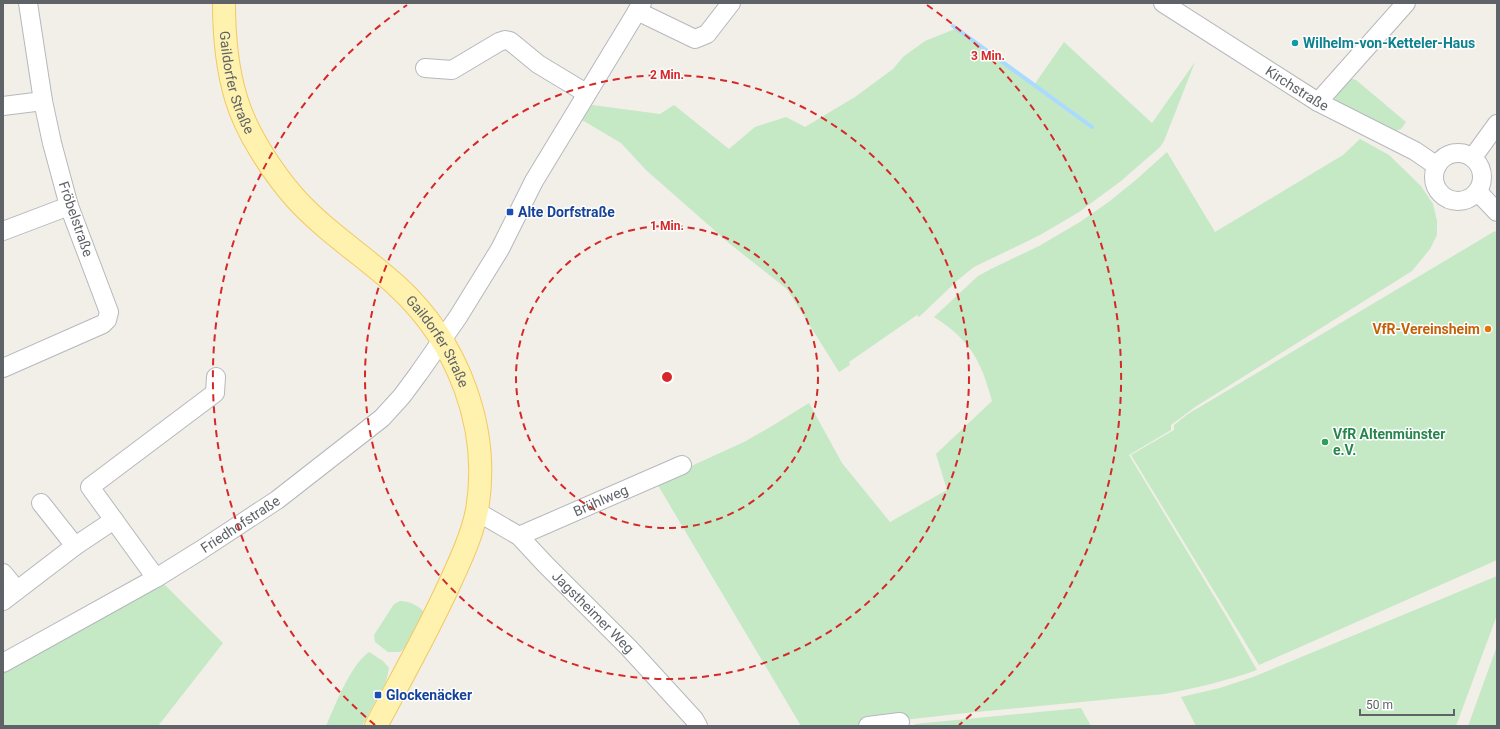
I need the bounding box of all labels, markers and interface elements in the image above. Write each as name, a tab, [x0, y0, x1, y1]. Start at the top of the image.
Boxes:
street label: Gaildorfer Straße	[217, 30, 258, 136]
place label: Wilhelm-von-Ketteler-Haus	[1303, 35, 1475, 51]
marker: Wilhelm-von-Ketteler-Haus	[1290, 38, 1300, 48]
text: 3 Min.	[971, 49, 1005, 63]
street label: Kirchstraße	[1263, 63, 1331, 114]
text: 2 Min.	[650, 68, 684, 82]
street label: Fröbelstraße	[56, 179, 96, 259]
place label: Alte Dorfstraße	[518, 204, 615, 220]
marker: Alte Dorfstraße	[505, 207, 515, 217]
text: 1 Min.	[650, 219, 684, 233]
street label: Gaildorfer Straße	[403, 292, 472, 389]
place label: VfR-Vereinsheim	[1372, 321, 1480, 337]
marker: VfR-Vereinsheim	[1483, 324, 1493, 334]
centre of rings	[660, 370, 674, 384]
place label: VfR Altenmünster e.V.	[1333, 426, 1445, 458]
marker: VfR Altenmünster e.V.	[1320, 437, 1330, 447]
street label: Brühlweg	[571, 482, 630, 519]
street label: Friedhofstraße	[198, 492, 283, 556]
street label: Jagstheimer Weg	[549, 568, 637, 656]
place label: Glockenäcker	[386, 687, 472, 703]
marker: Glockenäcker	[373, 690, 383, 700]
scale bar	[1360, 691, 1454, 717]
text: 50 m	[1366, 698, 1393, 712]

